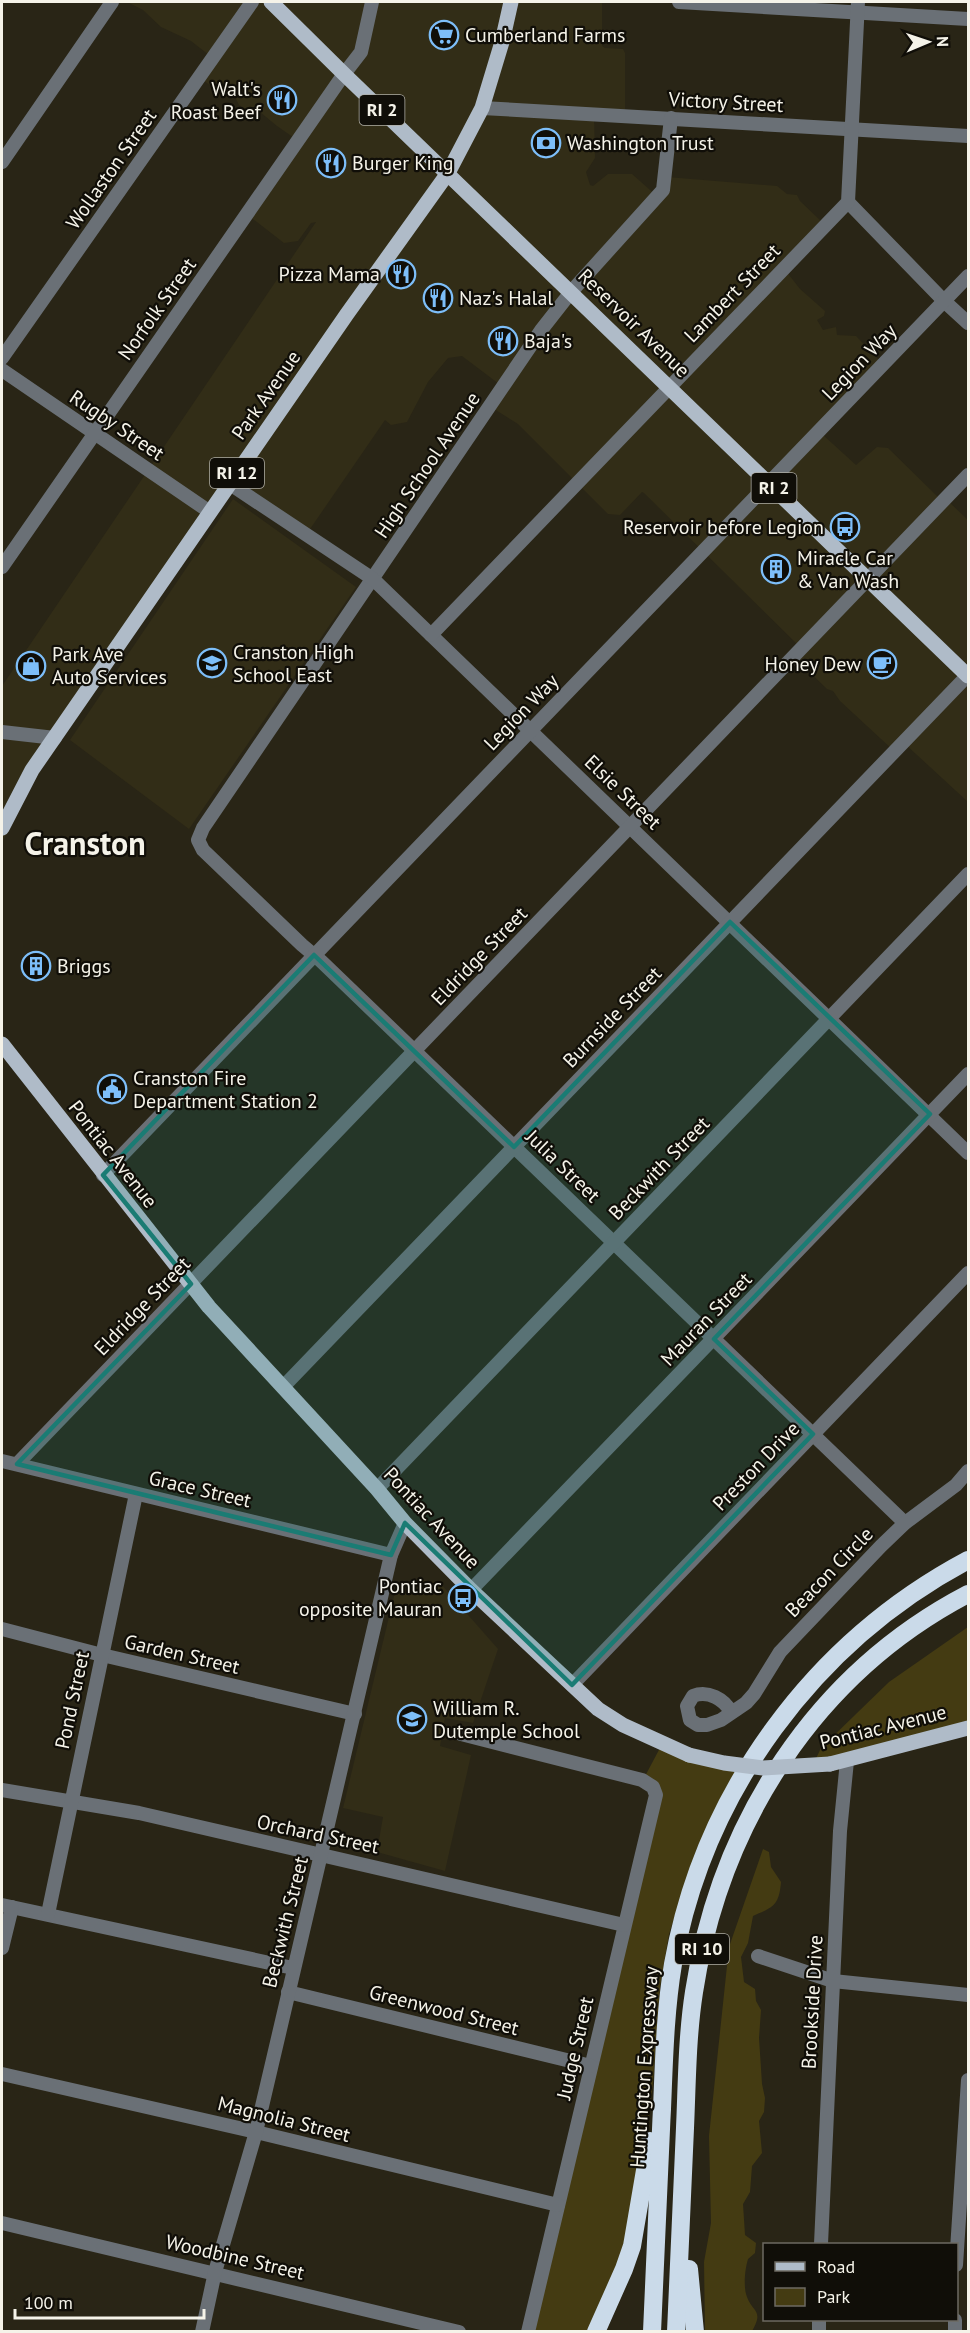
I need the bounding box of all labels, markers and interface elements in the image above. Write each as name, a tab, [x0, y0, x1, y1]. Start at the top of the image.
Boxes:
north arrow	[898, 12, 958, 72]
supermarket icon: Cumberland Farms	[428, 19, 460, 51]
place label: Cumberland Farms	[465, 22, 625, 48]
text: N	[933, 36, 953, 47]
place label: Walt's Roast Beef	[171, 76, 263, 125]
restaurant icon: Walt's Roast Beef	[266, 84, 298, 116]
street label: Victory Street	[667, 86, 784, 118]
road number: RI 2	[360, 95, 404, 125]
street label: Wollaston Street	[60, 104, 162, 234]
bank icon: Washington Trust	[530, 127, 562, 159]
place label: Washington Trust	[567, 130, 714, 156]
restaurant icon: Burger King	[315, 147, 347, 179]
place label: Burger King	[352, 150, 454, 176]
street label: Lambert Street	[678, 238, 786, 348]
street label: Norfolk Street	[112, 253, 202, 365]
restaurant icon: Pizza Mama	[385, 258, 417, 290]
place label: Pizza Mama	[278, 261, 380, 287]
street label: Reservoir Avenue	[572, 263, 696, 383]
restaurant icon: Naz's Halal	[422, 282, 454, 314]
place label: Naz's Halal	[459, 285, 553, 311]
street label: Legion Way	[816, 318, 902, 406]
restaurant icon: Baja's	[487, 325, 519, 357]
place label: Baja's	[524, 328, 572, 354]
street label: Park Avenue	[226, 345, 306, 445]
street label: Rugby Street	[65, 384, 170, 466]
street label: High School Avenue	[368, 387, 486, 543]
road number: RI 12	[210, 458, 264, 488]
road number: RI 2	[752, 473, 796, 503]
bus stop icon: Reservoir before Legion	[829, 511, 861, 543]
place label: Reservoir before Legion	[623, 514, 824, 540]
place label: Miracle Car & Van Wash	[797, 545, 899, 594]
building icon: Miracle Car & Van Wash	[760, 553, 792, 585]
place label: Cranston High School East	[233, 639, 354, 688]
place label: Park Ave Auto Services	[52, 641, 167, 690]
school or university icon: Cranston High School East	[196, 647, 228, 679]
cafe icon: Honey Dew	[866, 648, 898, 680]
shop icon: Park Ave Auto Services	[15, 650, 47, 682]
place label: Honey Dew	[765, 651, 861, 677]
street label: Legion Way	[478, 668, 564, 756]
street label: Elsie Street	[579, 749, 667, 835]
district label: Cranston	[24, 822, 146, 864]
street label: Eldridge Street	[425, 901, 533, 1011]
building icon: Briggs	[20, 950, 52, 982]
place label: Briggs	[57, 953, 111, 979]
street label: Burnside Street	[557, 961, 667, 1073]
place label: Cranston Fire Department Station 2	[133, 1065, 318, 1114]
public building icon: Cranston Fire Department Station 2	[96, 1073, 128, 1105]
street label: Pontiac Avenue	[63, 1095, 163, 1213]
street label: Beckwith Street	[603, 1110, 715, 1225]
street label: Julia Street	[519, 1123, 606, 1208]
street label: Eldridge Street	[88, 1251, 196, 1361]
street label: Mauran Street	[655, 1266, 757, 1371]
street label: Preston Drive	[707, 1416, 805, 1516]
street label: Pontiac Avenue	[378, 1462, 486, 1574]
street label: Grace Street	[146, 1465, 254, 1513]
street label: Beacon Circle	[779, 1521, 879, 1623]
place label: Pontiac opposite Mauran	[299, 1573, 442, 1622]
bus stop icon: Pontiac opposite Mauran	[447, 1582, 479, 1614]
street label: Garden Street	[122, 1628, 242, 1680]
street label: Pond Street	[49, 1649, 95, 1751]
place label: William R. Dutemple School	[433, 1695, 580, 1744]
street label: Pontiac Avenue	[817, 1699, 949, 1755]
school or university icon: William R. Dutemple School	[396, 1703, 428, 1735]
street label: Orchard Street	[254, 1808, 382, 1860]
street label: Beckwith Street	[256, 1853, 314, 1990]
road number: RI 10	[675, 1934, 729, 1964]
street label: Brookside Drive	[796, 1934, 828, 2070]
street label: Huntington Expressway	[624, 1965, 664, 2169]
street label: Greenwood Street	[367, 1979, 522, 2041]
street label: Judge Street	[550, 1994, 599, 2103]
street label: Magnolia Street	[215, 2090, 353, 2148]
street label: Woodbine Street	[163, 2228, 307, 2286]
legend	[763, 2243, 958, 2321]
text: Road	[817, 2255, 855, 2278]
scale bar	[15, 2282, 204, 2320]
text: Park	[817, 2285, 850, 2308]
text: 100 m	[24, 2291, 73, 2314]

